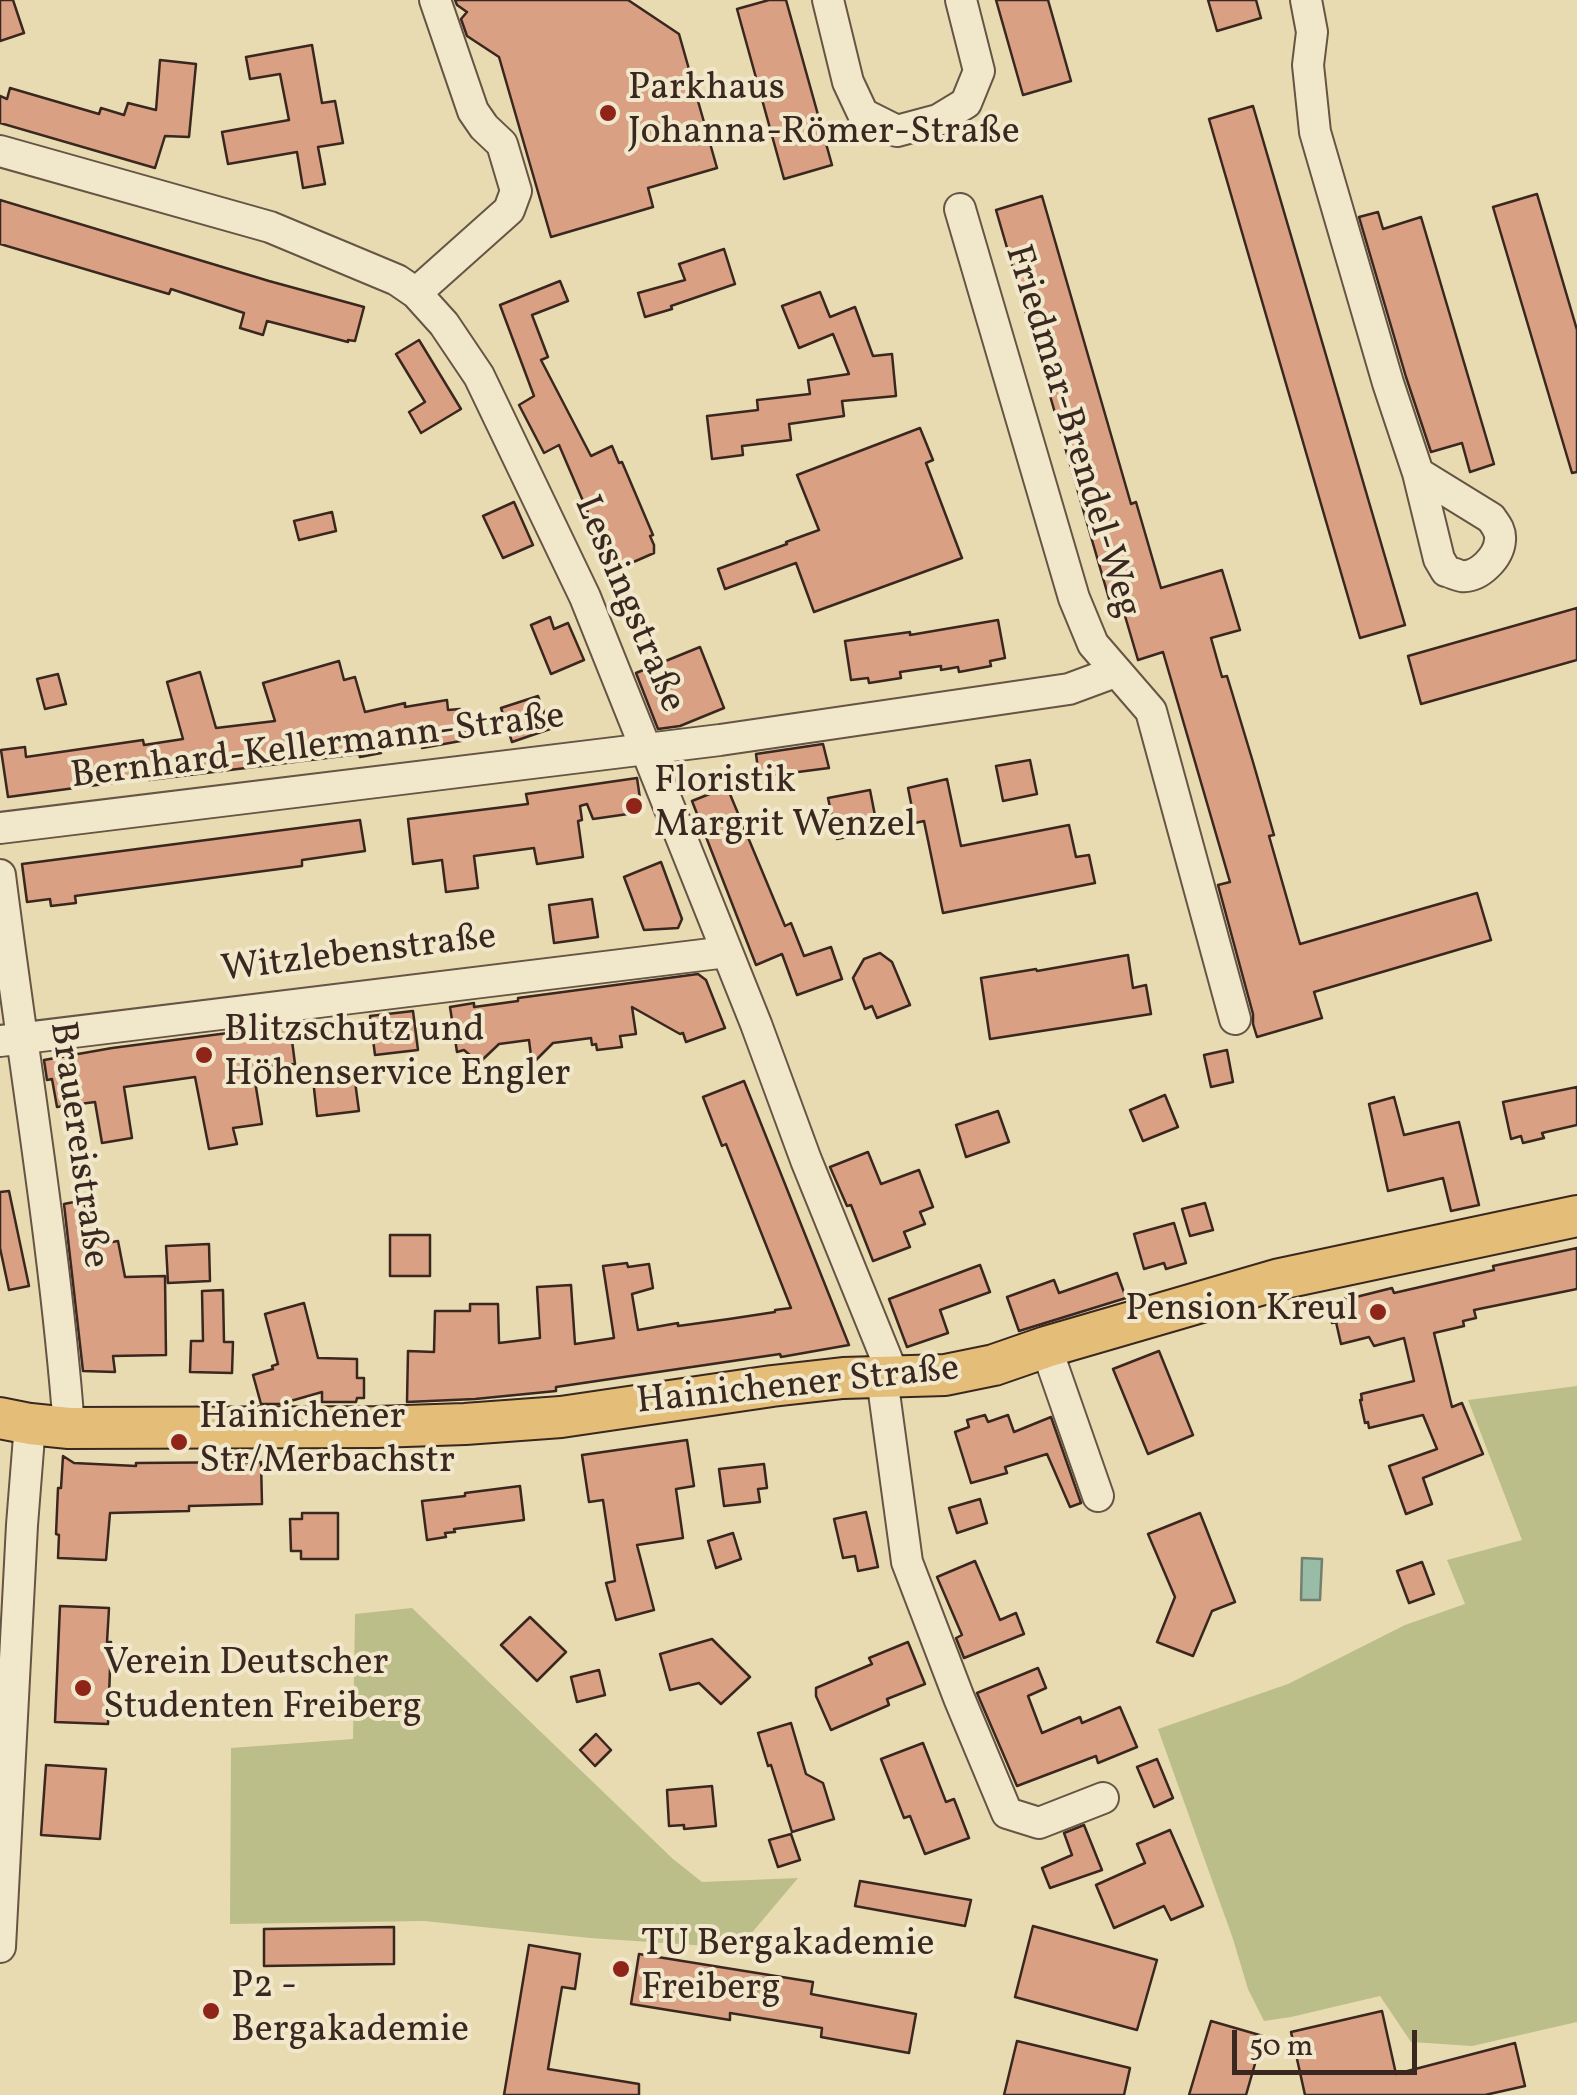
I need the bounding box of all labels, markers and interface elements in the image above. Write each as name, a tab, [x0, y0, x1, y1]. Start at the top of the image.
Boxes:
place label: Parkhaus Johanna-Römer-Straße	[628, 68, 1020, 157]
marker: Parkhaus Johanna-Römer-Straße	[597, 102, 619, 124]
street label: Friedmar-Brendel-Weg	[992, 240, 1148, 624]
street label: Lessingstraße	[561, 490, 693, 720]
street label: Bernhard-Kellermann-Straße	[69, 696, 567, 802]
place label: Floristik Margrit Wenzel	[654, 761, 916, 851]
marker: Floristik Margrit Wenzel	[623, 795, 645, 817]
street label: Witzlebenstraße	[219, 917, 499, 995]
place label: Blitzschutz und Höhenservice Engler	[224, 1010, 570, 1100]
street label: Brauereistraße	[36, 1019, 116, 1271]
marker: Blitzschutz und Höhenservice Engler	[193, 1044, 215, 1066]
place label: Pension Kreul	[1125, 1289, 1358, 1335]
marker: Pension Kreul	[1367, 1301, 1389, 1323]
street label: Hainichener Straße	[635, 1348, 961, 1428]
place label: Hainichener Str/Merbachstr	[199, 1397, 455, 1486]
marker: Hainichener Str/Merbachstr	[168, 1431, 190, 1453]
place label: Verein Deutscher Studenten Freiberg	[103, 1643, 422, 1732]
marker: Verein Deutscher Studenten Freiberg	[72, 1677, 94, 1699]
place label: TU Bergakademie Freiberg	[641, 1924, 935, 2014]
marker: TU Bergakademie Freiberg	[610, 1958, 632, 1980]
place label: P2 - Bergakademie	[231, 1966, 469, 2056]
marker: P2 - Bergakademie	[200, 2000, 222, 2022]
scale bar	[1237, 2010, 1422, 2072]
text: 50 m	[1249, 2026, 1313, 2068]

